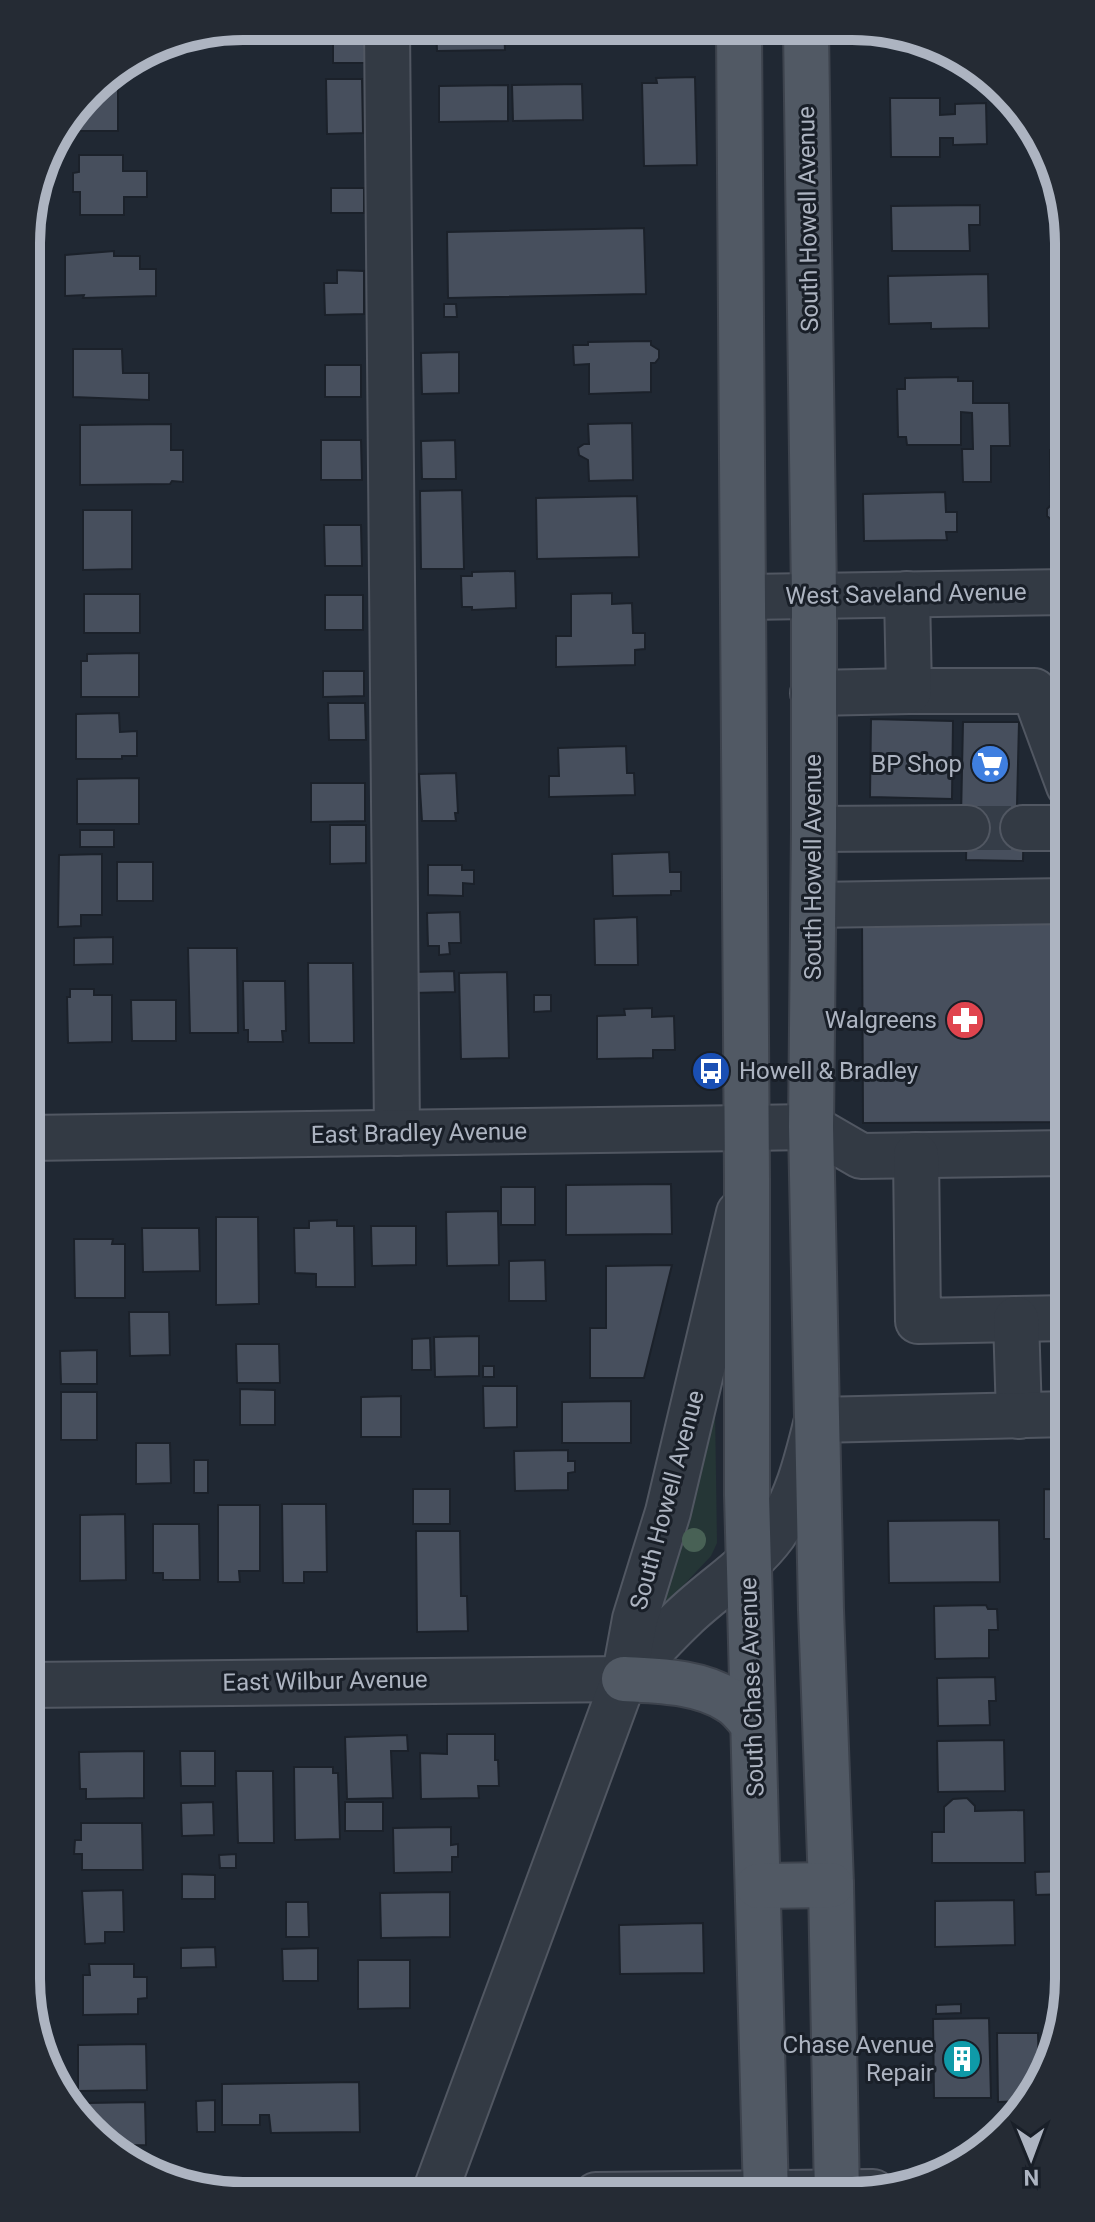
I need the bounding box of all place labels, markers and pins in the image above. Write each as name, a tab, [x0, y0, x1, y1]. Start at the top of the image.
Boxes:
supermarket icon: BP Shop	[969, 743, 1011, 785]
place label: BP Shop	[871, 750, 962, 778]
pharmacy icon: Walgreens	[944, 999, 986, 1041]
place label: Walgreens	[825, 1006, 937, 1034]
bus stop icon: Howell & Bradley	[690, 1050, 732, 1092]
place label: Howell & Bradley	[739, 1057, 919, 1085]
place label: Chase Avenue Repair	[783, 2031, 934, 2087]
building icon: Chase Avenue Repair	[941, 2038, 983, 2080]

